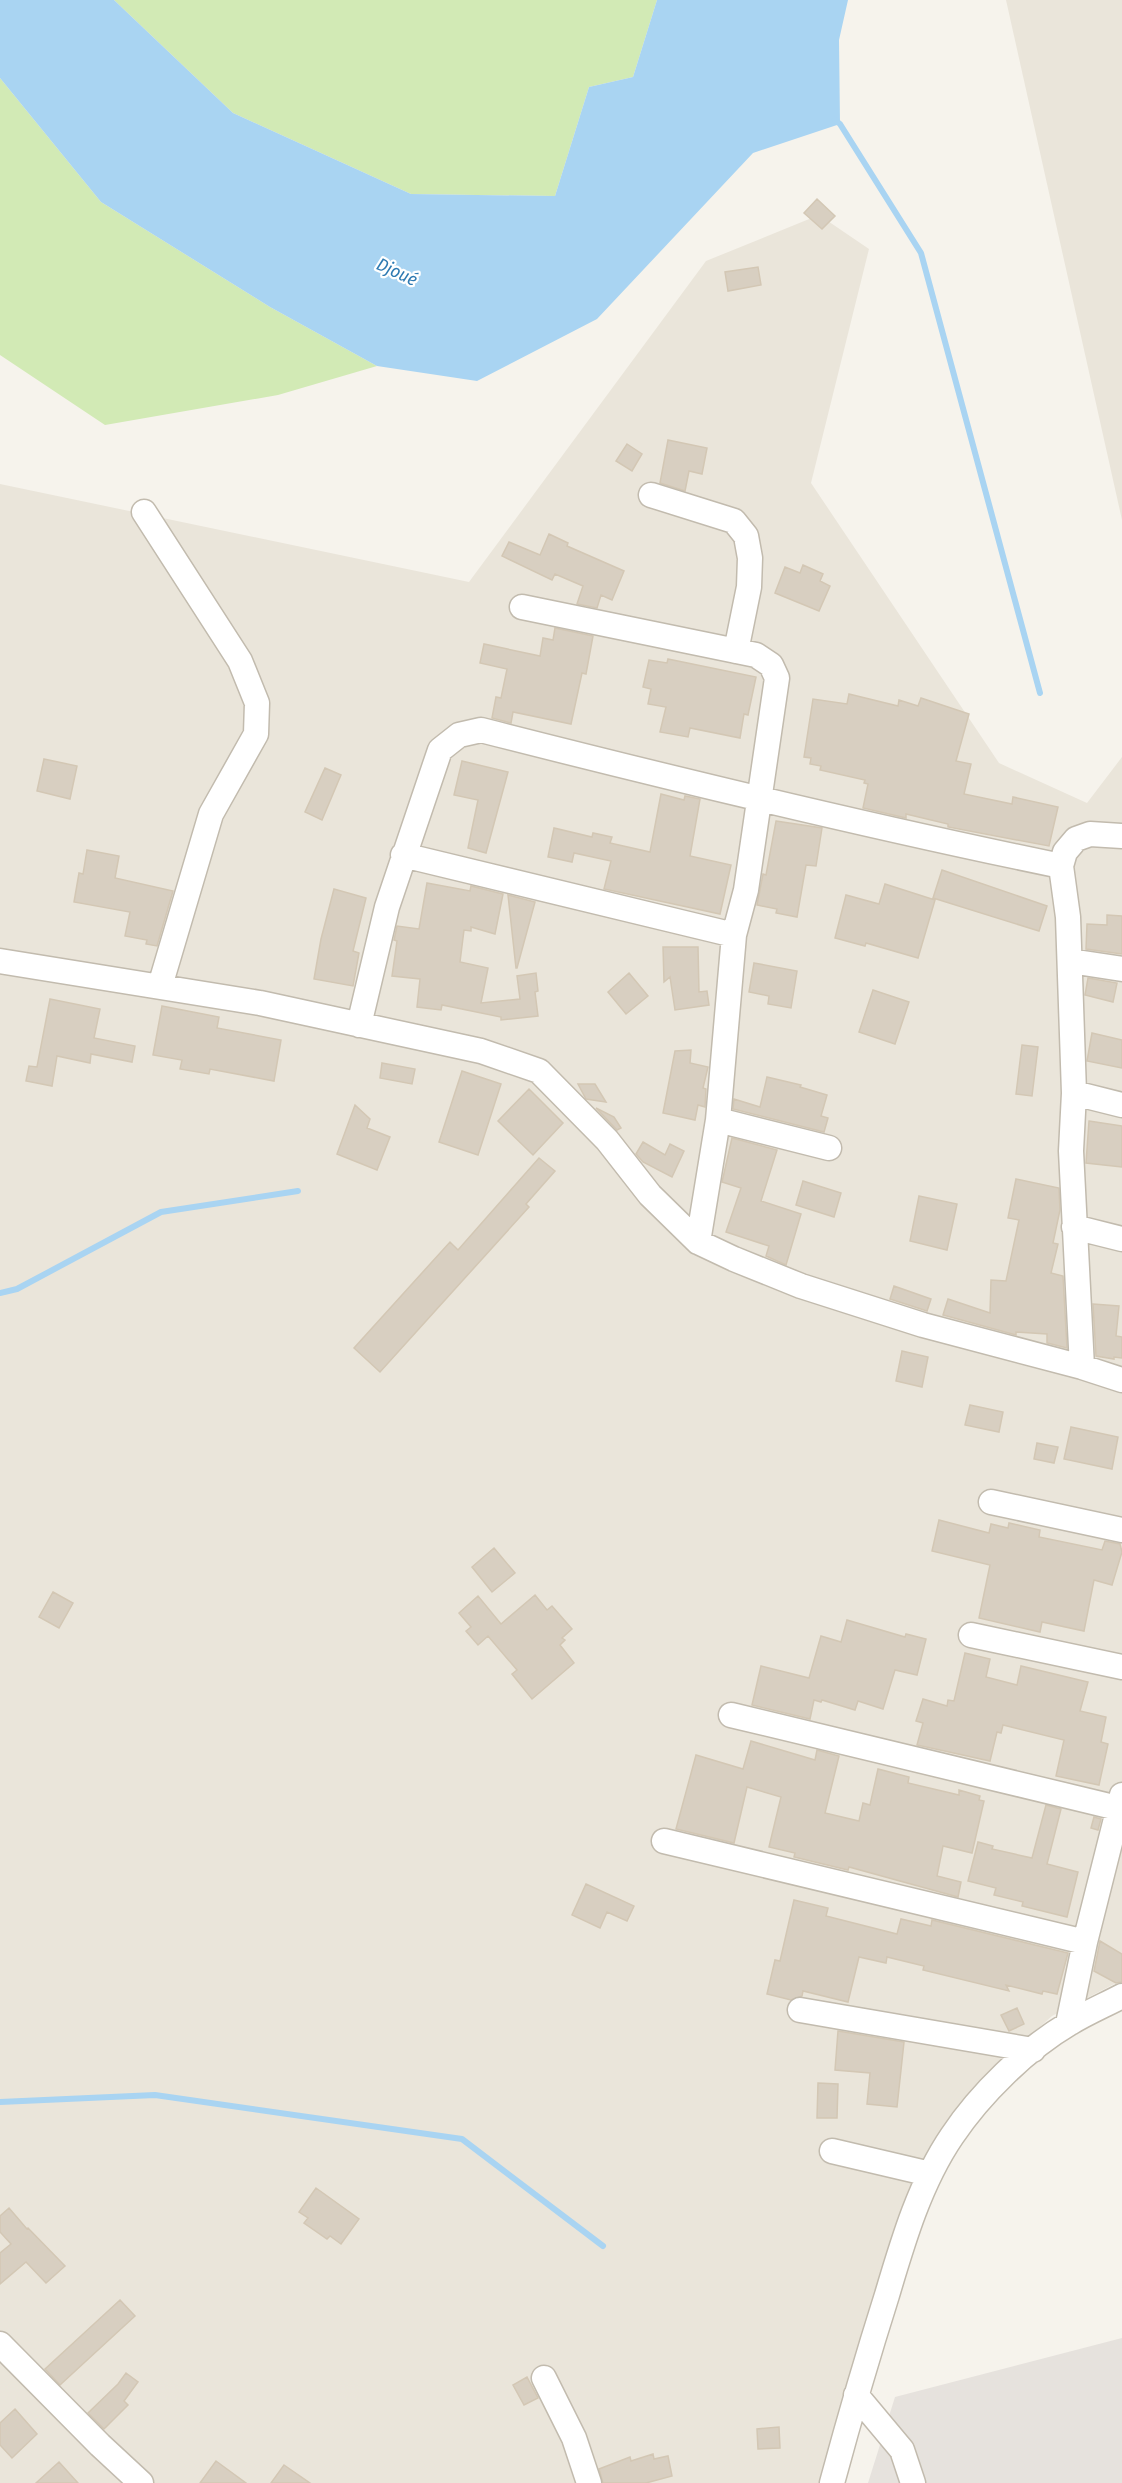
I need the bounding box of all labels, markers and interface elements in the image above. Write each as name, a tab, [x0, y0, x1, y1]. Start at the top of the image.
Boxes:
water label: Djoué	[373, 253, 421, 291]

